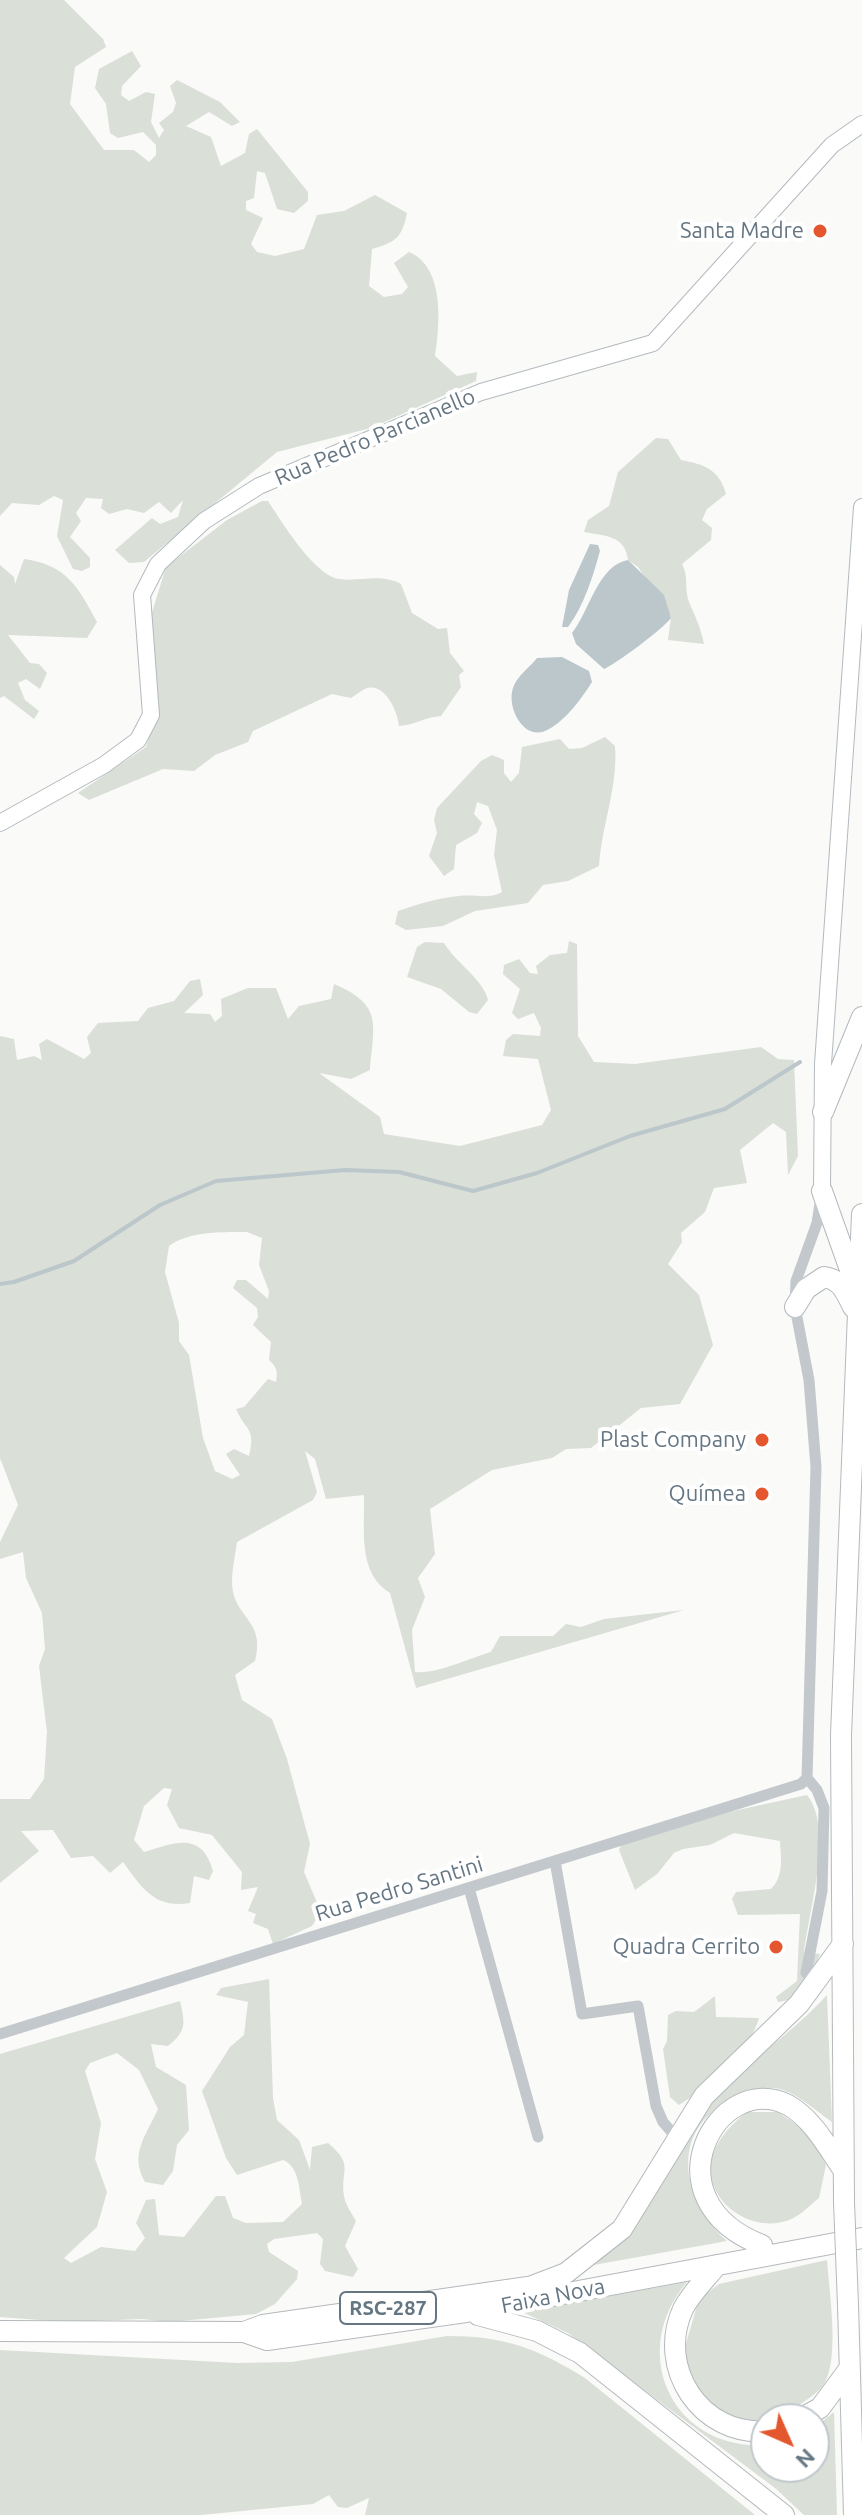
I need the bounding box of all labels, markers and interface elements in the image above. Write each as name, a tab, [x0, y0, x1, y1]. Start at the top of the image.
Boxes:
place label: Santa Madre	[680, 218, 804, 244]
marker: Santa Madre	[811, 222, 829, 240]
street label: Rua Pedro Parcianello	[271, 383, 479, 491]
place label: Plast Company	[600, 1427, 746, 1453]
marker: Plast Company	[753, 1431, 771, 1449]
place label: Químea	[669, 1481, 746, 1507]
marker: Químea	[753, 1485, 771, 1503]
street label: Rua Pedro Santini	[312, 1851, 486, 1927]
place label: Quadra Cerrito	[612, 1934, 760, 1960]
marker: Quadra Cerrito	[767, 1938, 785, 1956]
street label: Faixa Nova	[499, 2273, 607, 2319]
road number: RSC-287	[340, 2292, 436, 2324]
north arrow	[750, 2403, 830, 2483]
text: N	[791, 2444, 821, 2474]

